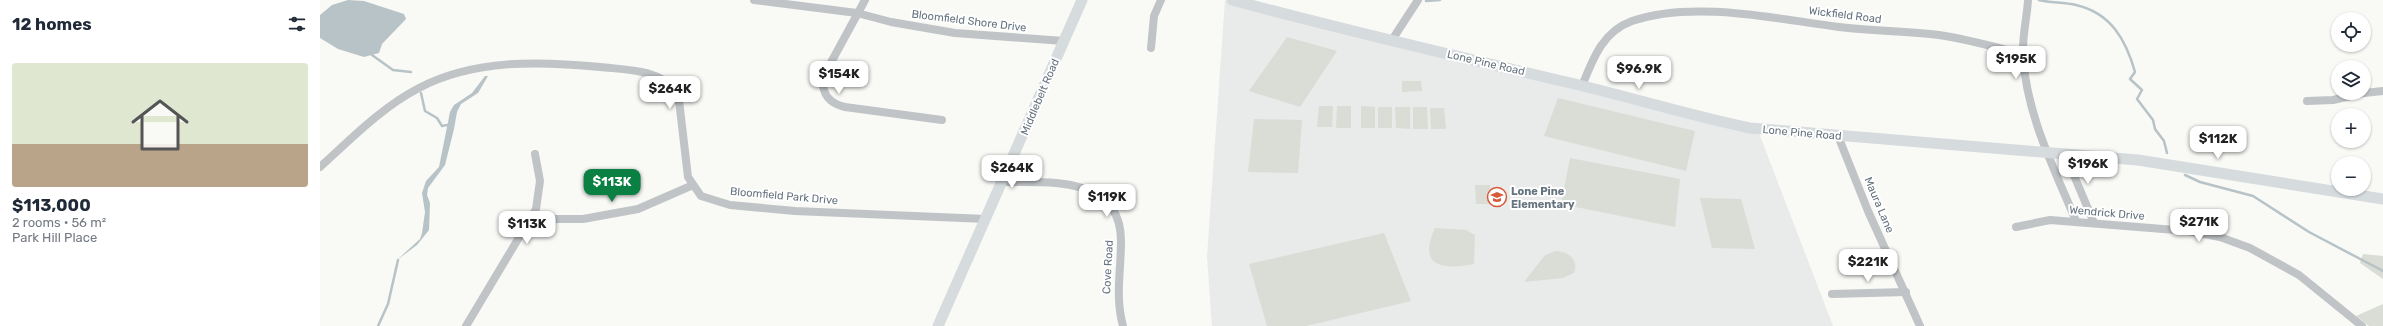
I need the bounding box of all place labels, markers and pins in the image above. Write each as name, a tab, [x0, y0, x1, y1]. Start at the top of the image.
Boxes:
pin: $195K	[1988, 46, 2044, 80]
pin: $96.9K	[1606, 56, 1672, 90]
pin: $154K	[811, 61, 867, 95]
pin: $264K	[642, 76, 698, 110]
pin: $112K	[2190, 126, 2246, 160]
pin: $196K	[2060, 151, 2116, 185]
pin: $264K	[984, 155, 1040, 189]
pin: $113K	[584, 169, 640, 203]
pin: $119K	[1079, 184, 1135, 218]
place label: Lone Pine Elementary	[1511, 185, 1575, 211]
school or university icon: Lone Pine Elementary	[1486, 186, 1508, 208]
pin: $271K	[2171, 209, 2227, 243]
pin: $113K	[499, 211, 555, 245]
pin: $221K	[1840, 249, 1896, 283]

